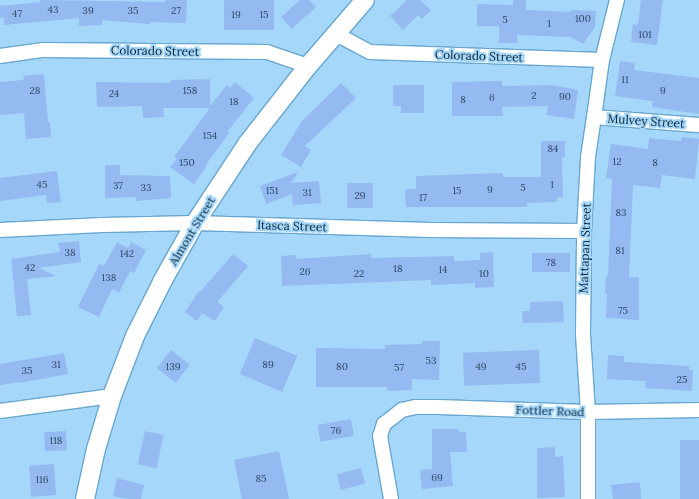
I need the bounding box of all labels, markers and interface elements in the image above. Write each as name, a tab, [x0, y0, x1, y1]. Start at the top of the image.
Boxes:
house number: 43	[48, 4, 58, 16]
house number: 39	[82, 5, 94, 17]
house number: 35	[127, 5, 139, 17]
house number: 27	[171, 5, 181, 17]
house number: 47	[12, 8, 22, 20]
house number: 19	[231, 9, 241, 21]
house number: 15	[259, 9, 269, 21]
house number: 100	[575, 13, 591, 25]
house number: 5	[502, 14, 508, 26]
house number: 1	[547, 18, 551, 30]
house number: 101	[638, 29, 652, 41]
street label: Colorado Street	[111, 43, 199, 59]
street label: Colorado Street	[435, 47, 523, 65]
house number: 11	[621, 74, 629, 86]
house number: 28	[30, 85, 40, 97]
house number: 158	[183, 85, 197, 97]
house number: 9	[660, 85, 666, 97]
house number: 24	[109, 88, 119, 100]
house number: 2	[531, 90, 537, 102]
house number: 90	[559, 91, 571, 103]
house number: 6	[489, 92, 495, 104]
house number: 8	[460, 94, 466, 106]
house number: 18	[229, 96, 239, 108]
street label: Mulvey Street	[607, 111, 685, 131]
house number: 154	[203, 130, 217, 142]
house number: 84	[547, 143, 559, 155]
house number: 12	[612, 156, 622, 168]
house number: 150	[179, 157, 195, 169]
house number: 8	[652, 157, 658, 169]
house number: 45	[37, 179, 47, 191]
house number: 1	[550, 179, 554, 191]
house number: 37	[113, 180, 123, 192]
house number: 33	[140, 182, 152, 194]
house number: 5	[520, 182, 526, 194]
house number: 9	[487, 184, 493, 196]
house number: 151	[266, 185, 278, 197]
house number: 15	[452, 185, 462, 197]
house number: 31	[302, 187, 312, 199]
house number: 29	[354, 190, 366, 202]
house number: 17	[419, 192, 427, 204]
street label: Almont Street	[166, 194, 218, 268]
street label: Mattapan Street	[576, 203, 594, 293]
house number: 83	[615, 207, 627, 219]
street label: Itasca Street	[257, 218, 327, 234]
house number: 81	[615, 245, 625, 257]
house number: 38	[64, 247, 76, 259]
house number: 142	[120, 248, 134, 260]
house number: 78	[546, 257, 556, 269]
house number: 42	[25, 262, 35, 274]
house number: 18	[393, 263, 403, 275]
house number: 14	[438, 264, 448, 276]
house number: 26	[299, 266, 311, 278]
house number: 22	[354, 268, 364, 280]
house number: 10	[479, 268, 489, 280]
house number: 138	[102, 272, 116, 284]
house number: 75	[618, 305, 628, 317]
house number: 53	[425, 355, 437, 367]
house number: 31	[51, 359, 61, 371]
house number: 89	[262, 359, 274, 371]
house number: 139	[166, 361, 180, 373]
house number: 80	[336, 361, 348, 373]
house number: 49	[475, 361, 487, 373]
house number: 45	[516, 361, 526, 373]
house number: 57	[394, 362, 404, 374]
house number: 35	[21, 365, 33, 377]
house number: 25	[677, 374, 687, 386]
street label: Fottler Road	[515, 403, 585, 419]
house number: 76	[331, 425, 341, 437]
house number: 118	[50, 435, 62, 447]
house number: 69	[431, 472, 443, 484]
house number: 85	[255, 473, 267, 485]
house number: 116	[35, 474, 49, 486]

